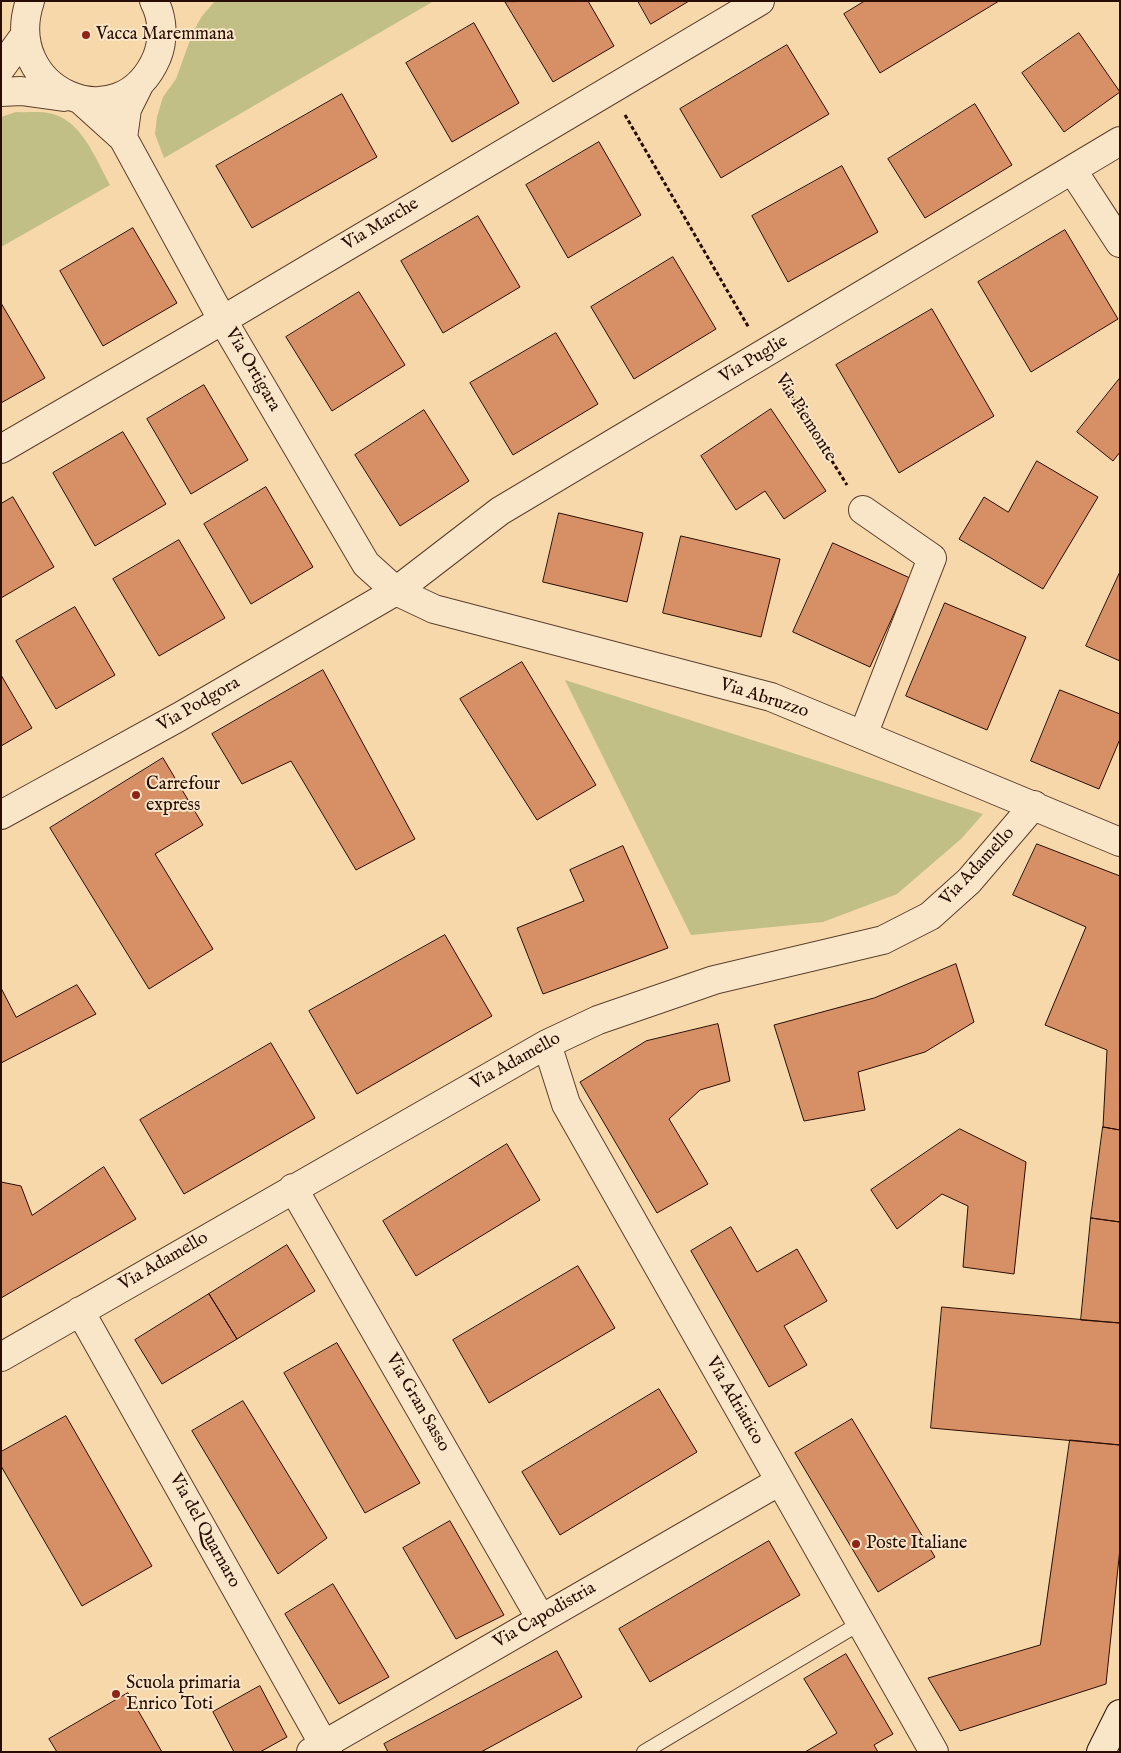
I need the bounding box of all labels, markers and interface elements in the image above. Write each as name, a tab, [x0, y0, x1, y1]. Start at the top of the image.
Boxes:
place label: Vacca Maremmana	[96, 24, 234, 46]
marker: Vacca Maremmana	[80, 29, 92, 41]
street label: Via Marche	[339, 194, 423, 256]
street label: Via Ortigara	[219, 324, 285, 416]
street label: Via Puglie	[716, 331, 792, 389]
street label: Via Piemonte	[770, 370, 840, 466]
street label: Via Podgora	[154, 673, 244, 737]
street label: Via Abruzzo	[717, 674, 811, 724]
place label: Carrefour express	[146, 774, 220, 816]
marker: Carrefour express	[130, 789, 142, 801]
street label: Via Adamello	[936, 823, 1020, 911]
street label: Via Adamello	[467, 1028, 565, 1096]
street label: Via Adamello	[116, 1228, 212, 1296]
street label: Via Gran Sasso	[380, 1350, 454, 1456]
street label: Via Adriatico	[700, 1353, 768, 1449]
street label: Via del Quarnaro	[164, 1470, 244, 1592]
place label: Poste Italiane	[866, 1533, 967, 1555]
marker: Poste Italiane	[850, 1538, 862, 1550]
street label: Via Capodistria	[490, 1578, 600, 1654]
place label: Scuola primaria Enrico Toti	[126, 1673, 241, 1716]
marker: Scuola primaria Enrico Toti	[110, 1688, 122, 1700]

